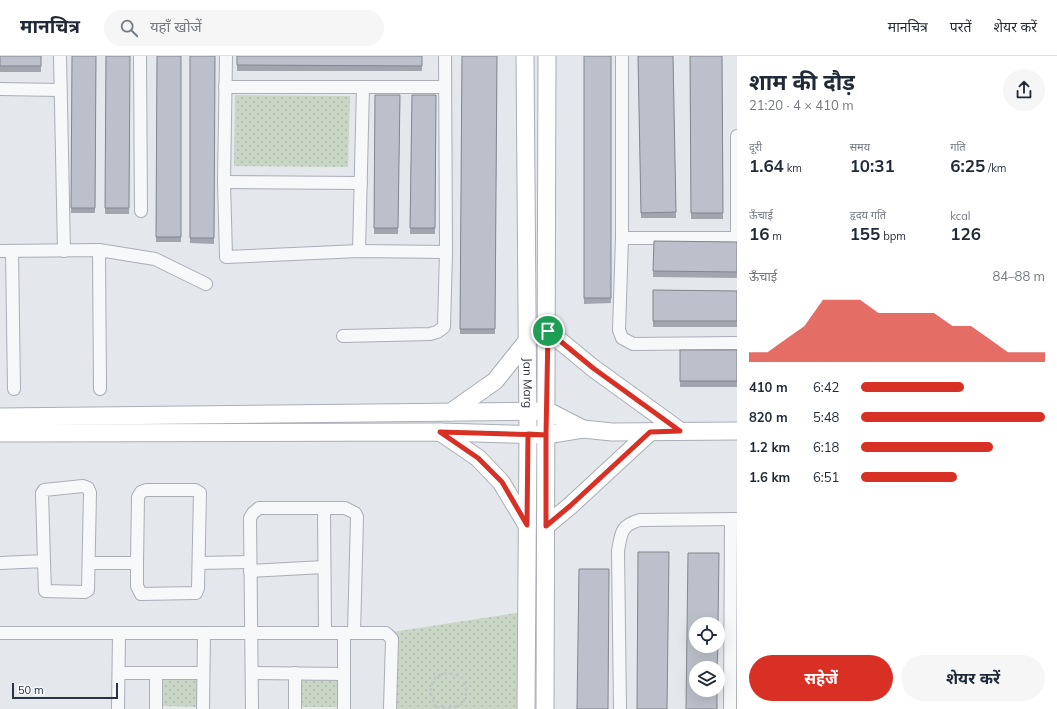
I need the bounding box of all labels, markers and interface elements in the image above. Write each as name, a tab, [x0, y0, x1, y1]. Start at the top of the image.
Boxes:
search box	[104, 10, 384, 46]
text: मानचित्र	[20, 14, 80, 38]
icon: search	[118, 17, 140, 39]
text: यहाँ खोजें	[150, 17, 202, 36]
text: मानचित्र	[888, 18, 928, 36]
text: परतें	[950, 18, 972, 36]
text: शेयर करें	[994, 18, 1037, 36]
text: शाम की दौड़	[749, 68, 855, 96]
button: share	[1003, 69, 1045, 111]
text: 21:20 · 4 × 410 m	[749, 97, 854, 113]
text: दूरी	[749, 140, 762, 154]
text: समय	[850, 140, 870, 154]
text: गति	[950, 140, 966, 154]
text: 1.64	[749, 155, 784, 176]
text: 10:31	[850, 155, 895, 176]
text: 6:25	[950, 155, 985, 176]
text: km	[784, 161, 802, 175]
text: /km	[985, 161, 1006, 175]
text: ऊँचाई	[749, 208, 773, 222]
text: हृदय गति	[850, 208, 886, 222]
text: kcal	[950, 209, 970, 223]
text: 16	[749, 223, 769, 244]
text: 155	[850, 223, 880, 244]
text: 126	[950, 223, 981, 244]
text: m	[769, 229, 782, 243]
text: bpm	[880, 229, 906, 243]
text: ऊँचाई	[749, 268, 777, 284]
text: 84–88 m	[992, 268, 1045, 284]
pin	[531, 314, 565, 348]
icon: arrive	[537, 320, 559, 342]
street label: Jan Marg	[520, 358, 536, 408]
text: 410 m	[749, 379, 788, 395]
text: 6:42	[813, 379, 839, 395]
text: 820 m	[749, 409, 788, 425]
text: 5:48	[813, 409, 839, 425]
text: 1.2 km	[749, 439, 790, 455]
text: 6:18	[813, 439, 839, 455]
text: 1.6 km	[749, 469, 790, 485]
text: 6:51	[813, 469, 839, 485]
map controls	[689, 617, 725, 697]
button: locate	[689, 617, 725, 653]
button: सहेजें	[749, 655, 893, 701]
button: शेयर करें	[901, 655, 1045, 701]
button: layers	[689, 661, 725, 697]
scale bar	[12, 681, 118, 700]
text: 50 m	[18, 683, 44, 697]

